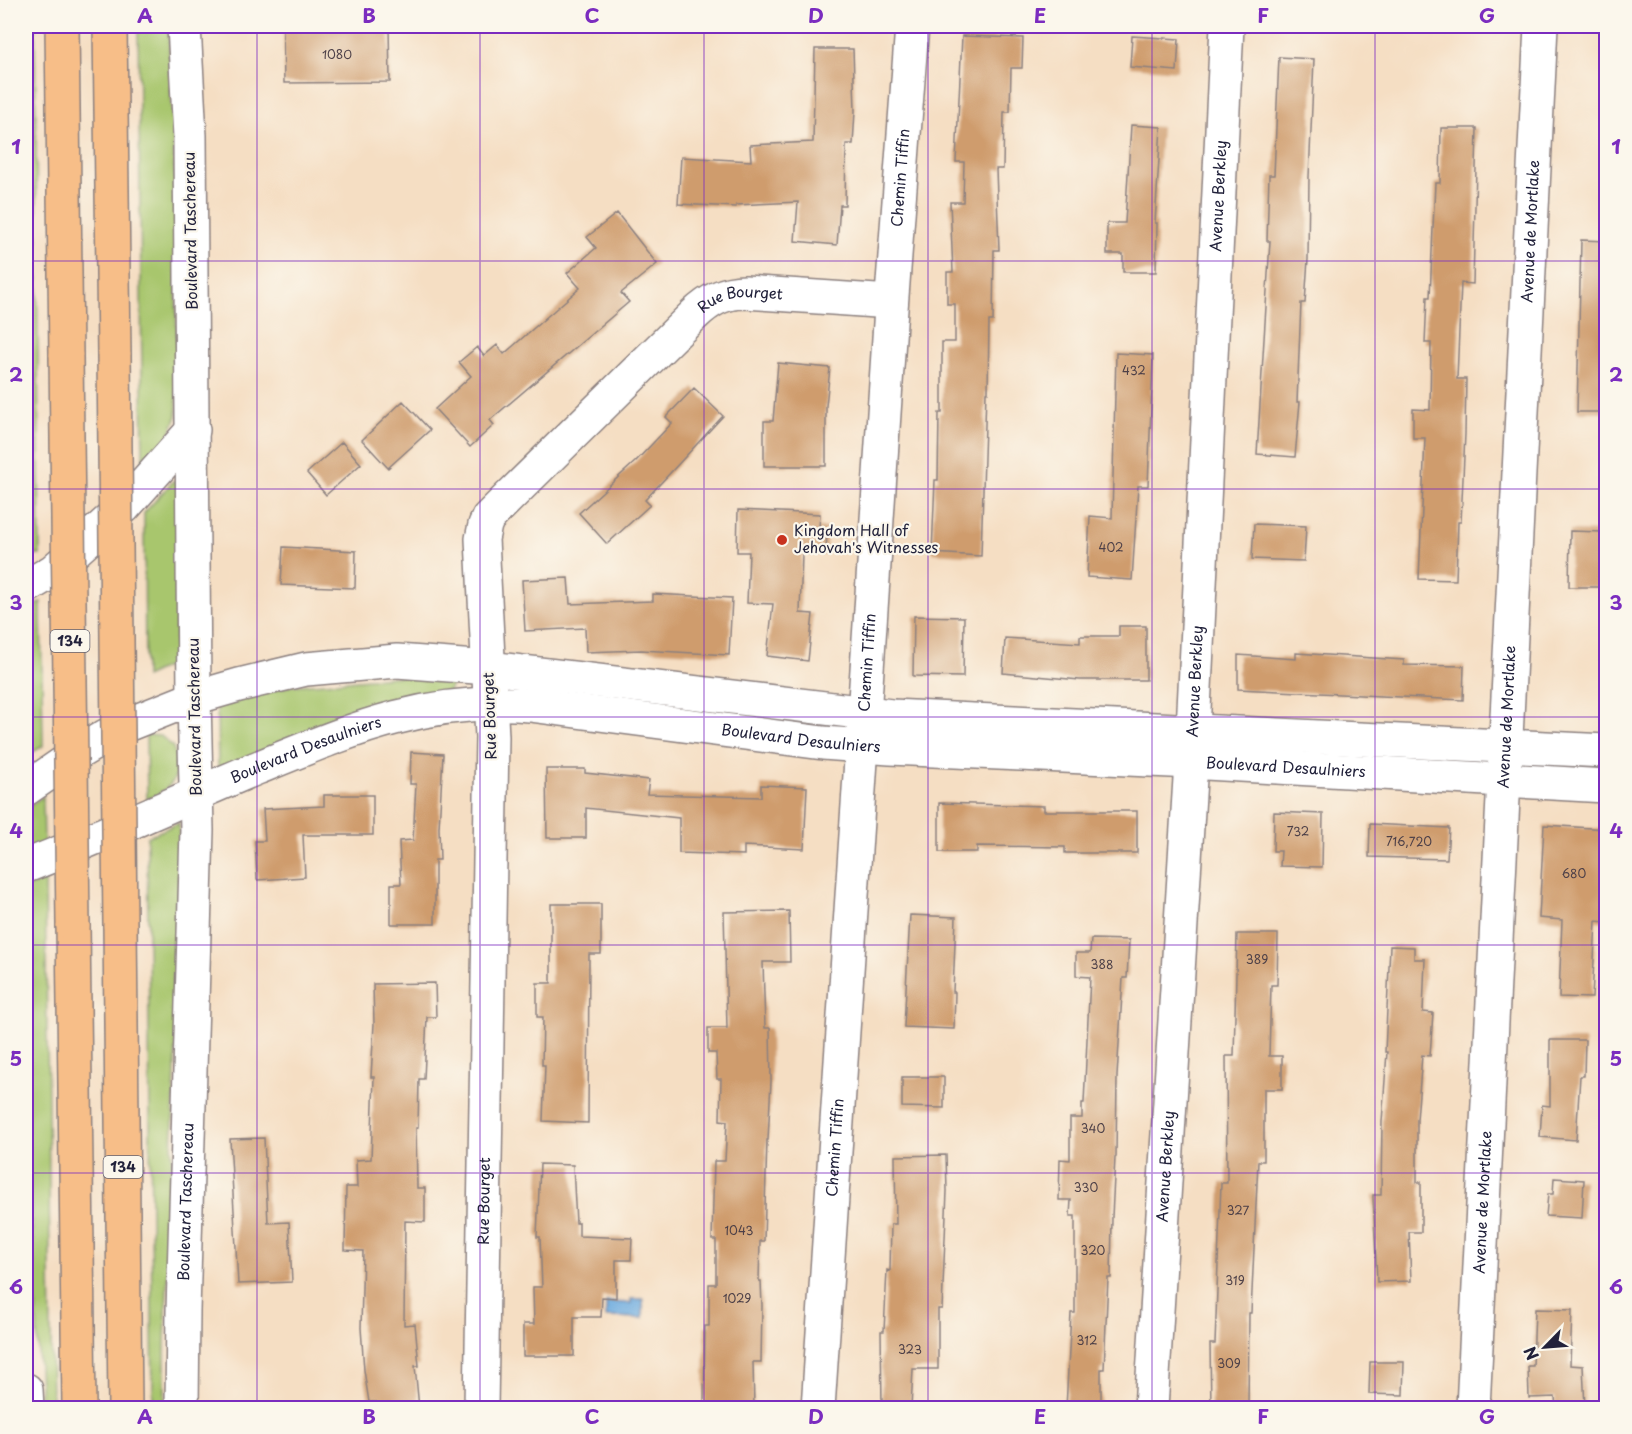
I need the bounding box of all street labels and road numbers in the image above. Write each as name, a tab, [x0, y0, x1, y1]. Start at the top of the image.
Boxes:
street label: Chemin Tiffin	[884, 128, 914, 228]
street label: Avenue Berkley	[1203, 139, 1231, 252]
street label: Boulevard Taschereau	[177, 152, 202, 310]
street label: Avenue de Mortlake	[1514, 159, 1544, 303]
street label: Rue Bourget	[692, 279, 784, 318]
street label: Chemin Tiffin	[851, 613, 881, 712]
street label: Avenue Berkley	[1180, 625, 1208, 738]
road number: 134	[50, 630, 90, 652]
street label: Boulevard Taschereau	[181, 638, 206, 796]
street label: Avenue de Mortlake	[1491, 645, 1521, 789]
street label: Rue Bourget	[475, 672, 502, 760]
street label: Boulevard Desaulniers	[226, 709, 384, 788]
street label: Boulevard Desaulniers	[720, 717, 881, 757]
street label: Boulevard Desaulniers	[1205, 750, 1367, 782]
street label: Chemin Tiffin	[819, 1098, 849, 1197]
street label: Avenue Berkley	[1150, 1110, 1179, 1223]
street label: Boulevard Taschereau	[171, 1123, 198, 1281]
street label: Avenue de Mortlake	[1467, 1130, 1497, 1274]
road number: 134	[104, 1156, 142, 1178]
street label: Rue Bourget	[471, 1157, 495, 1245]

